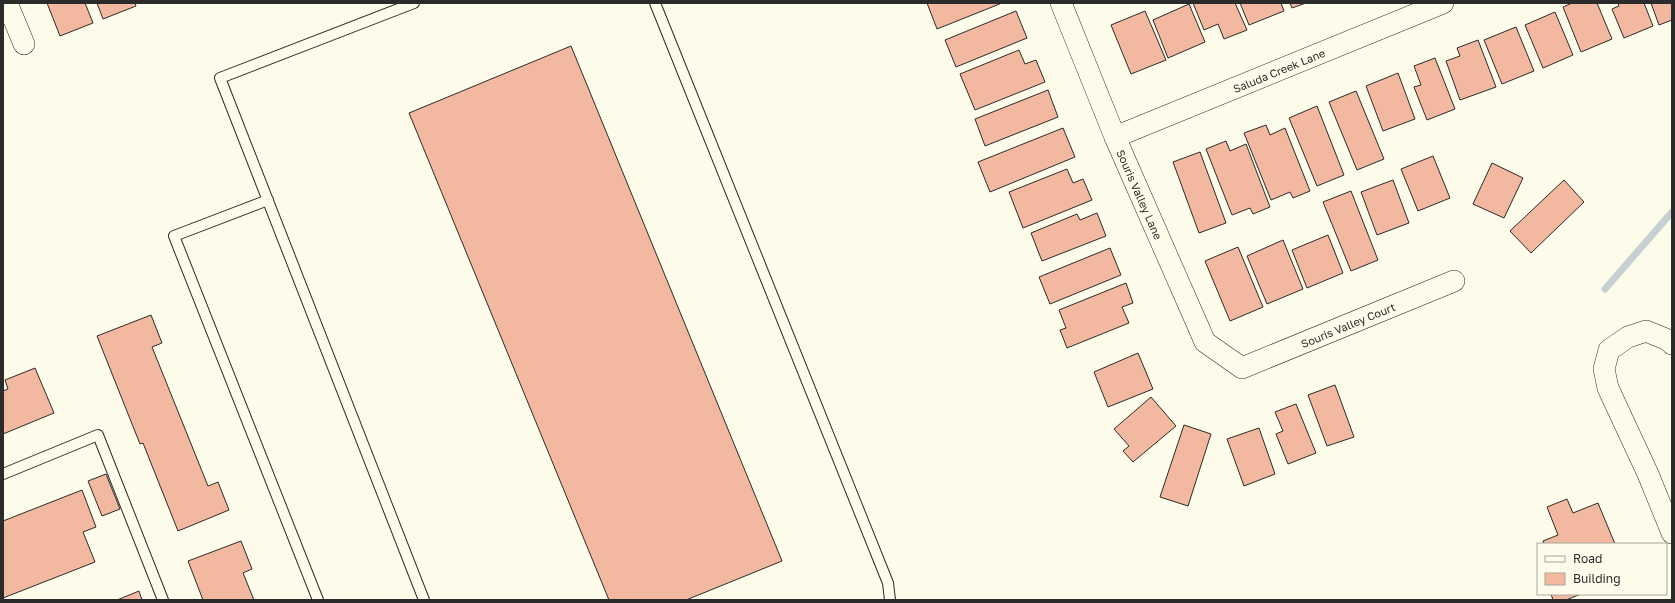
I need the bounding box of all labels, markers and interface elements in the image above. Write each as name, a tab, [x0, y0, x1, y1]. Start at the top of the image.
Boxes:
street label: Saluda Creek Lane	[1231, 45, 1327, 95]
street label: Souris Valley Lane	[1115, 147, 1166, 241]
street label: Souris Valley Court	[1299, 299, 1397, 350]
legend	[1537, 543, 1667, 595]
text: Road	[1573, 551, 1602, 566]
text: Building	[1573, 571, 1621, 586]

